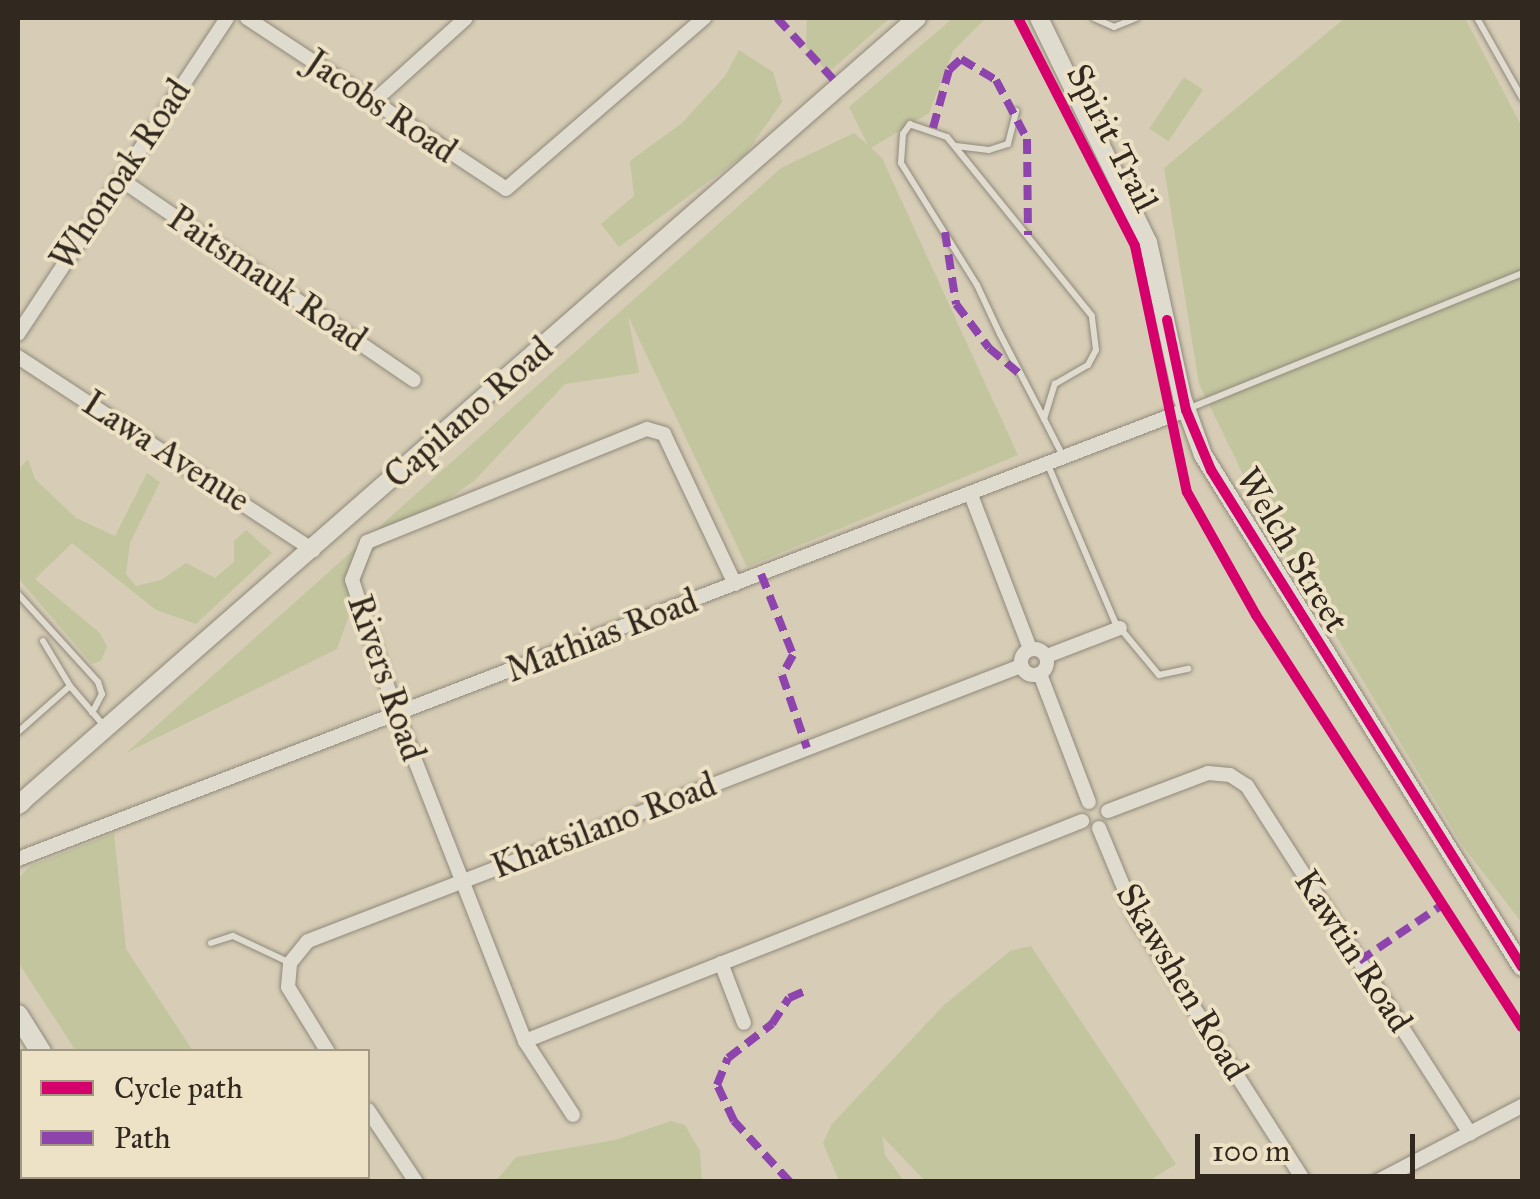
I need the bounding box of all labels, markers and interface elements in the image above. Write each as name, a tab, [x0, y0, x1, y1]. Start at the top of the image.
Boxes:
street label: Jacobs Road	[298, 41, 464, 173]
street label: Spirit Trail	[1057, 57, 1167, 219]
street label: Whonoak Road	[42, 72, 200, 278]
street label: Paitsmauk Road	[160, 197, 374, 361]
street label: Capilano Road	[376, 329, 562, 497]
street label: Lawa Avenue	[75, 382, 257, 522]
street label: Welch Street	[1226, 460, 1358, 640]
street label: Mathias Road	[500, 580, 704, 692]
street label: Rivers Road	[338, 589, 434, 767]
street label: Khatsilano Road	[486, 764, 722, 888]
street label: Kawtin Road	[1285, 862, 1421, 1040]
street label: Skawshen Road	[1107, 876, 1257, 1088]
legend	[20, 1049, 370, 1179]
text: Cycle path	[114, 1070, 243, 1106]
scale bar	[1200, 1114, 1420, 1176]
text: Path	[114, 1120, 171, 1156]
text: 100 m	[1212, 1133, 1290, 1169]

